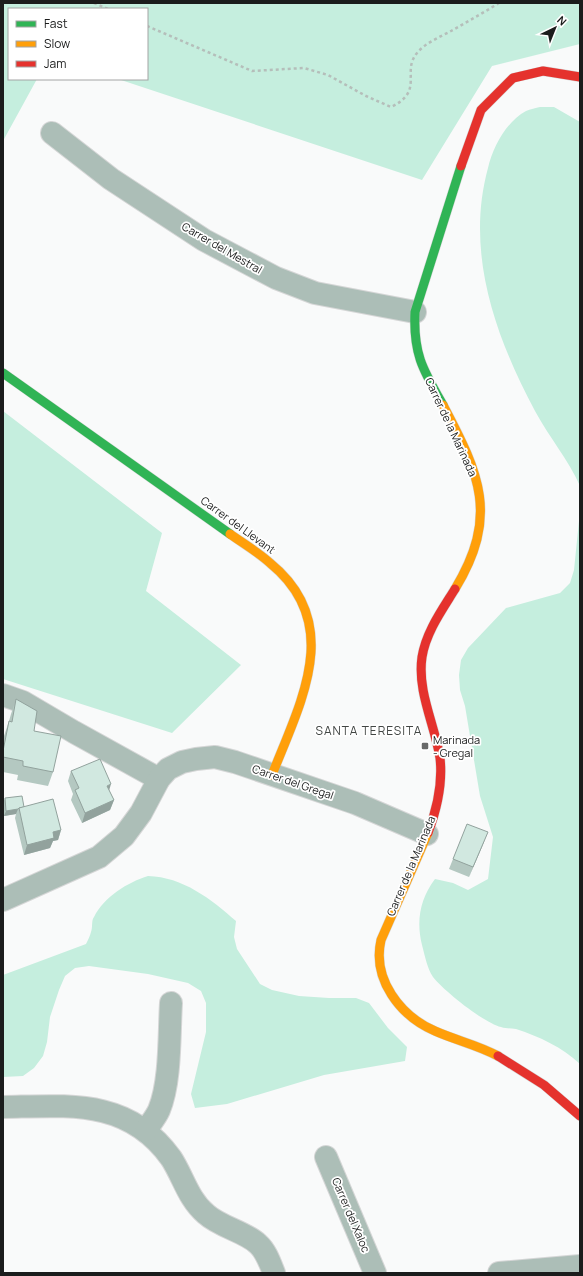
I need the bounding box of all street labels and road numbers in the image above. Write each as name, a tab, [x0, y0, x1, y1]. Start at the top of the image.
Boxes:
street label: Carrer del Mestral	[179, 218, 265, 277]
street label: Carrer de la Marinada	[422, 375, 481, 479]
street label: Carrer del Llevant	[198, 492, 279, 557]
street label: Carrer del Gregal	[250, 761, 336, 803]
street label: Carrer de la Marinada	[383, 813, 438, 918]
street label: Carrer del Xaloc	[329, 1175, 374, 1255]

